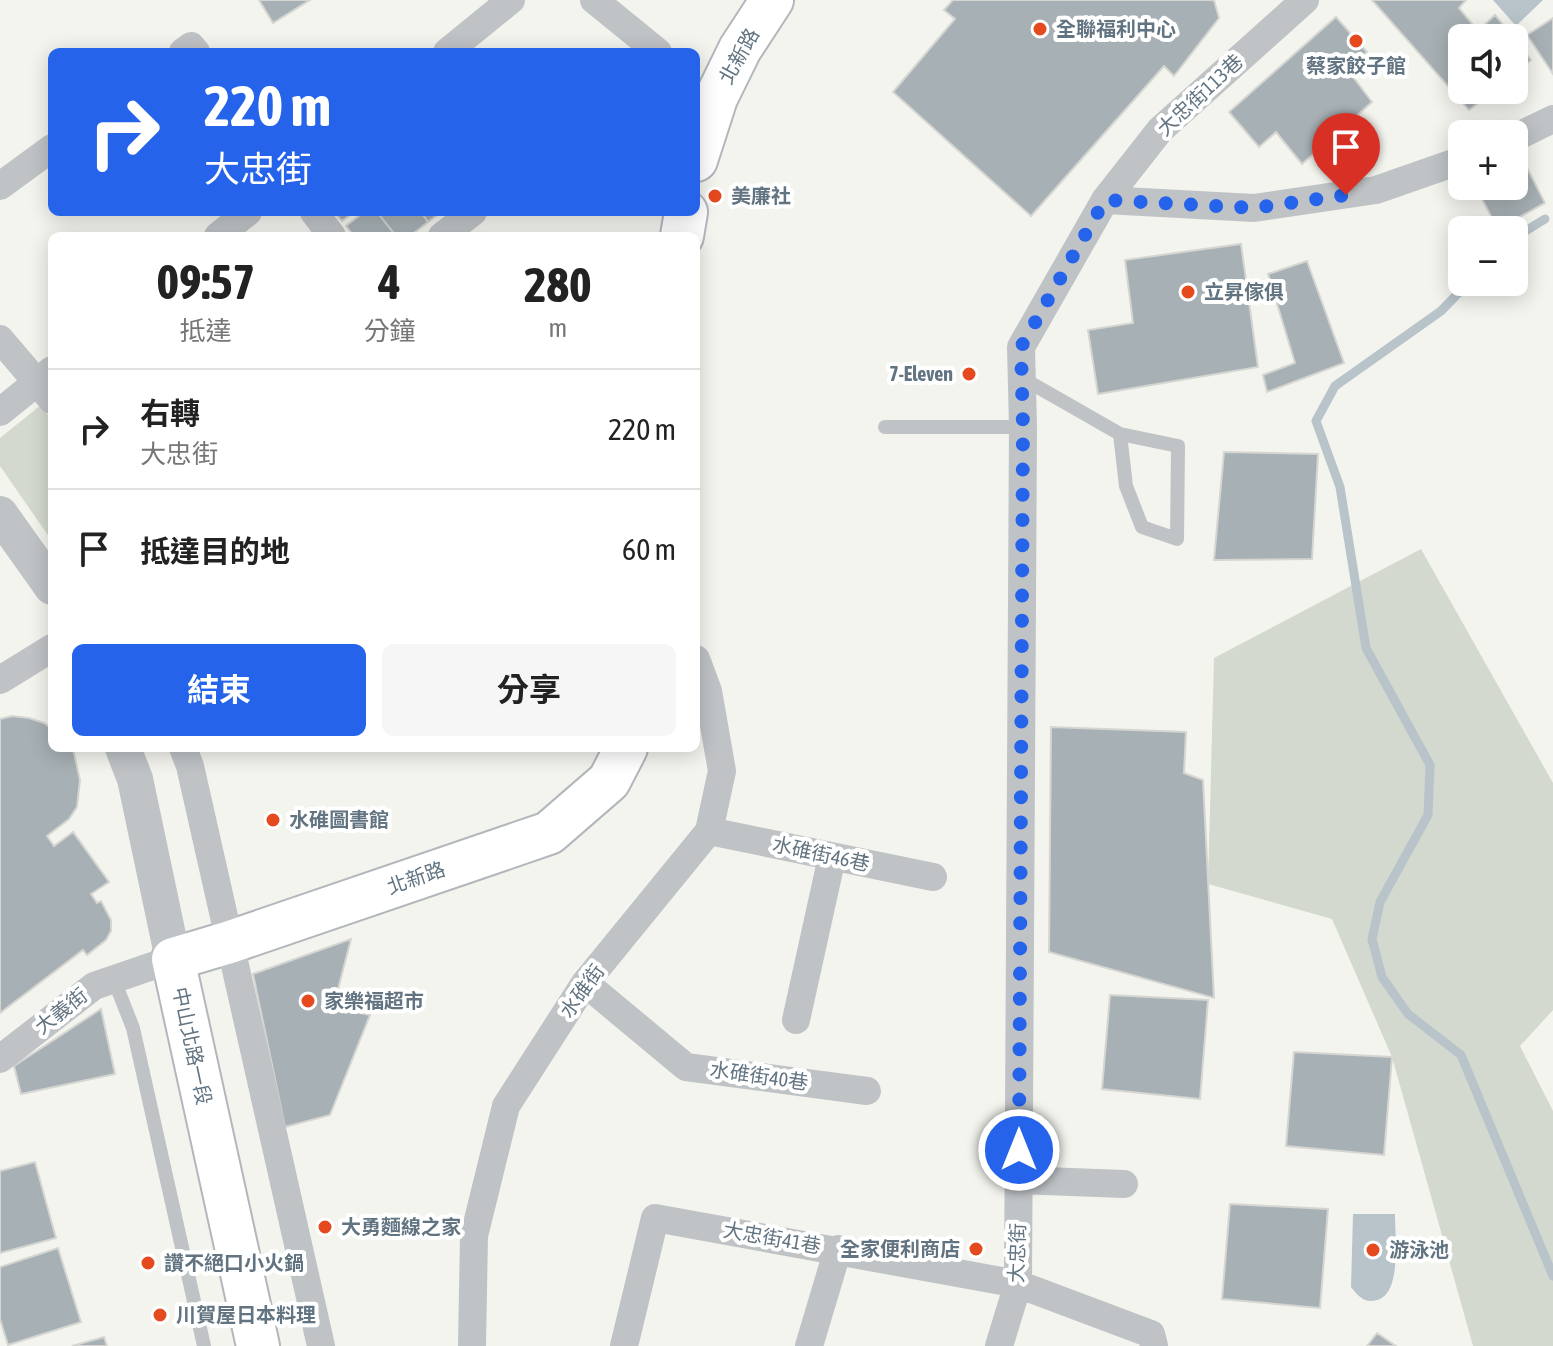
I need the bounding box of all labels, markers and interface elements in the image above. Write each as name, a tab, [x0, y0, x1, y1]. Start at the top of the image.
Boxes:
place label: 全聯福利中心	[1056, 17, 1176, 40]
marker: 全聯福利中心	[1031, 20, 1049, 38]
street label: 北新路	[714, 24, 763, 88]
map controls	[1448, 24, 1528, 296]
button: sound	[1448, 24, 1528, 104]
marker: 蔡家餃子館	[1347, 32, 1365, 50]
street label: 大忠街113巷	[1152, 49, 1247, 140]
place label: 蔡家餃子館	[1306, 54, 1406, 77]
text: 220 m	[204, 74, 331, 138]
icon: right	[72, 80, 176, 184]
pin	[1312, 113, 1380, 195]
button: +	[1448, 120, 1528, 200]
icon: arrive	[1324, 125, 1368, 169]
text: 大忠街	[204, 148, 312, 190]
place label: 美廉社	[731, 184, 791, 207]
marker: 美廉社	[706, 187, 724, 205]
button: −	[1448, 216, 1528, 296]
text: 09:57	[156, 254, 255, 309]
text: 4	[378, 254, 401, 309]
text: 280	[524, 257, 592, 312]
place label: 立昇傢俱	[1204, 280, 1284, 303]
marker: 立昇傢俱	[1179, 283, 1197, 301]
text: m	[548, 313, 567, 343]
text: 抵達	[180, 316, 232, 346]
text: 分鐘	[364, 316, 416, 346]
place label: 7-Eleven	[889, 362, 953, 385]
marker: 7-Eleven	[960, 365, 978, 383]
text: 右轉	[140, 396, 200, 430]
icon: right	[72, 407, 116, 451]
text: 220 m	[608, 412, 676, 446]
text: 大忠街	[140, 439, 218, 469]
icon: arrive	[72, 527, 116, 571]
text: 60 m	[622, 532, 676, 566]
text: 抵達目的地	[140, 534, 290, 568]
button: 結束	[72, 644, 366, 736]
button: 分享	[382, 644, 676, 736]
place label: 水碓圖書館	[289, 808, 389, 831]
marker: 水碓圖書館	[264, 811, 282, 829]
street label: 水碓街46巷	[770, 832, 872, 875]
street label: 北新路	[384, 857, 448, 898]
street label: 水碓街	[555, 960, 609, 1022]
street label: 大義街	[30, 983, 91, 1038]
street label: 中山北路一段	[169, 985, 216, 1107]
place label: 家樂福超市	[324, 989, 424, 1012]
marker: 家樂福超市	[299, 992, 317, 1010]
street label: 水碓街40巷	[709, 1057, 810, 1094]
position arrow	[977, 1108, 1061, 1192]
place label: 大勇麵線之家	[341, 1215, 461, 1238]
marker: 大勇麵線之家	[316, 1218, 334, 1236]
street label: 大忠街41巷	[721, 1218, 823, 1257]
street label: 大忠街	[1004, 1223, 1029, 1283]
place label: 全家便利商店	[840, 1237, 960, 1260]
place label: 游泳池	[1389, 1238, 1449, 1261]
marker: 全家便利商店	[967, 1240, 985, 1258]
marker: 游泳池	[1364, 1241, 1382, 1259]
place label: 讚不絕口小火鍋	[164, 1251, 304, 1274]
marker: 讚不絕口小火鍋	[139, 1254, 157, 1272]
place label: 川賀屋日本料理	[176, 1303, 316, 1326]
marker: 川賀屋日本料理	[151, 1306, 169, 1324]

